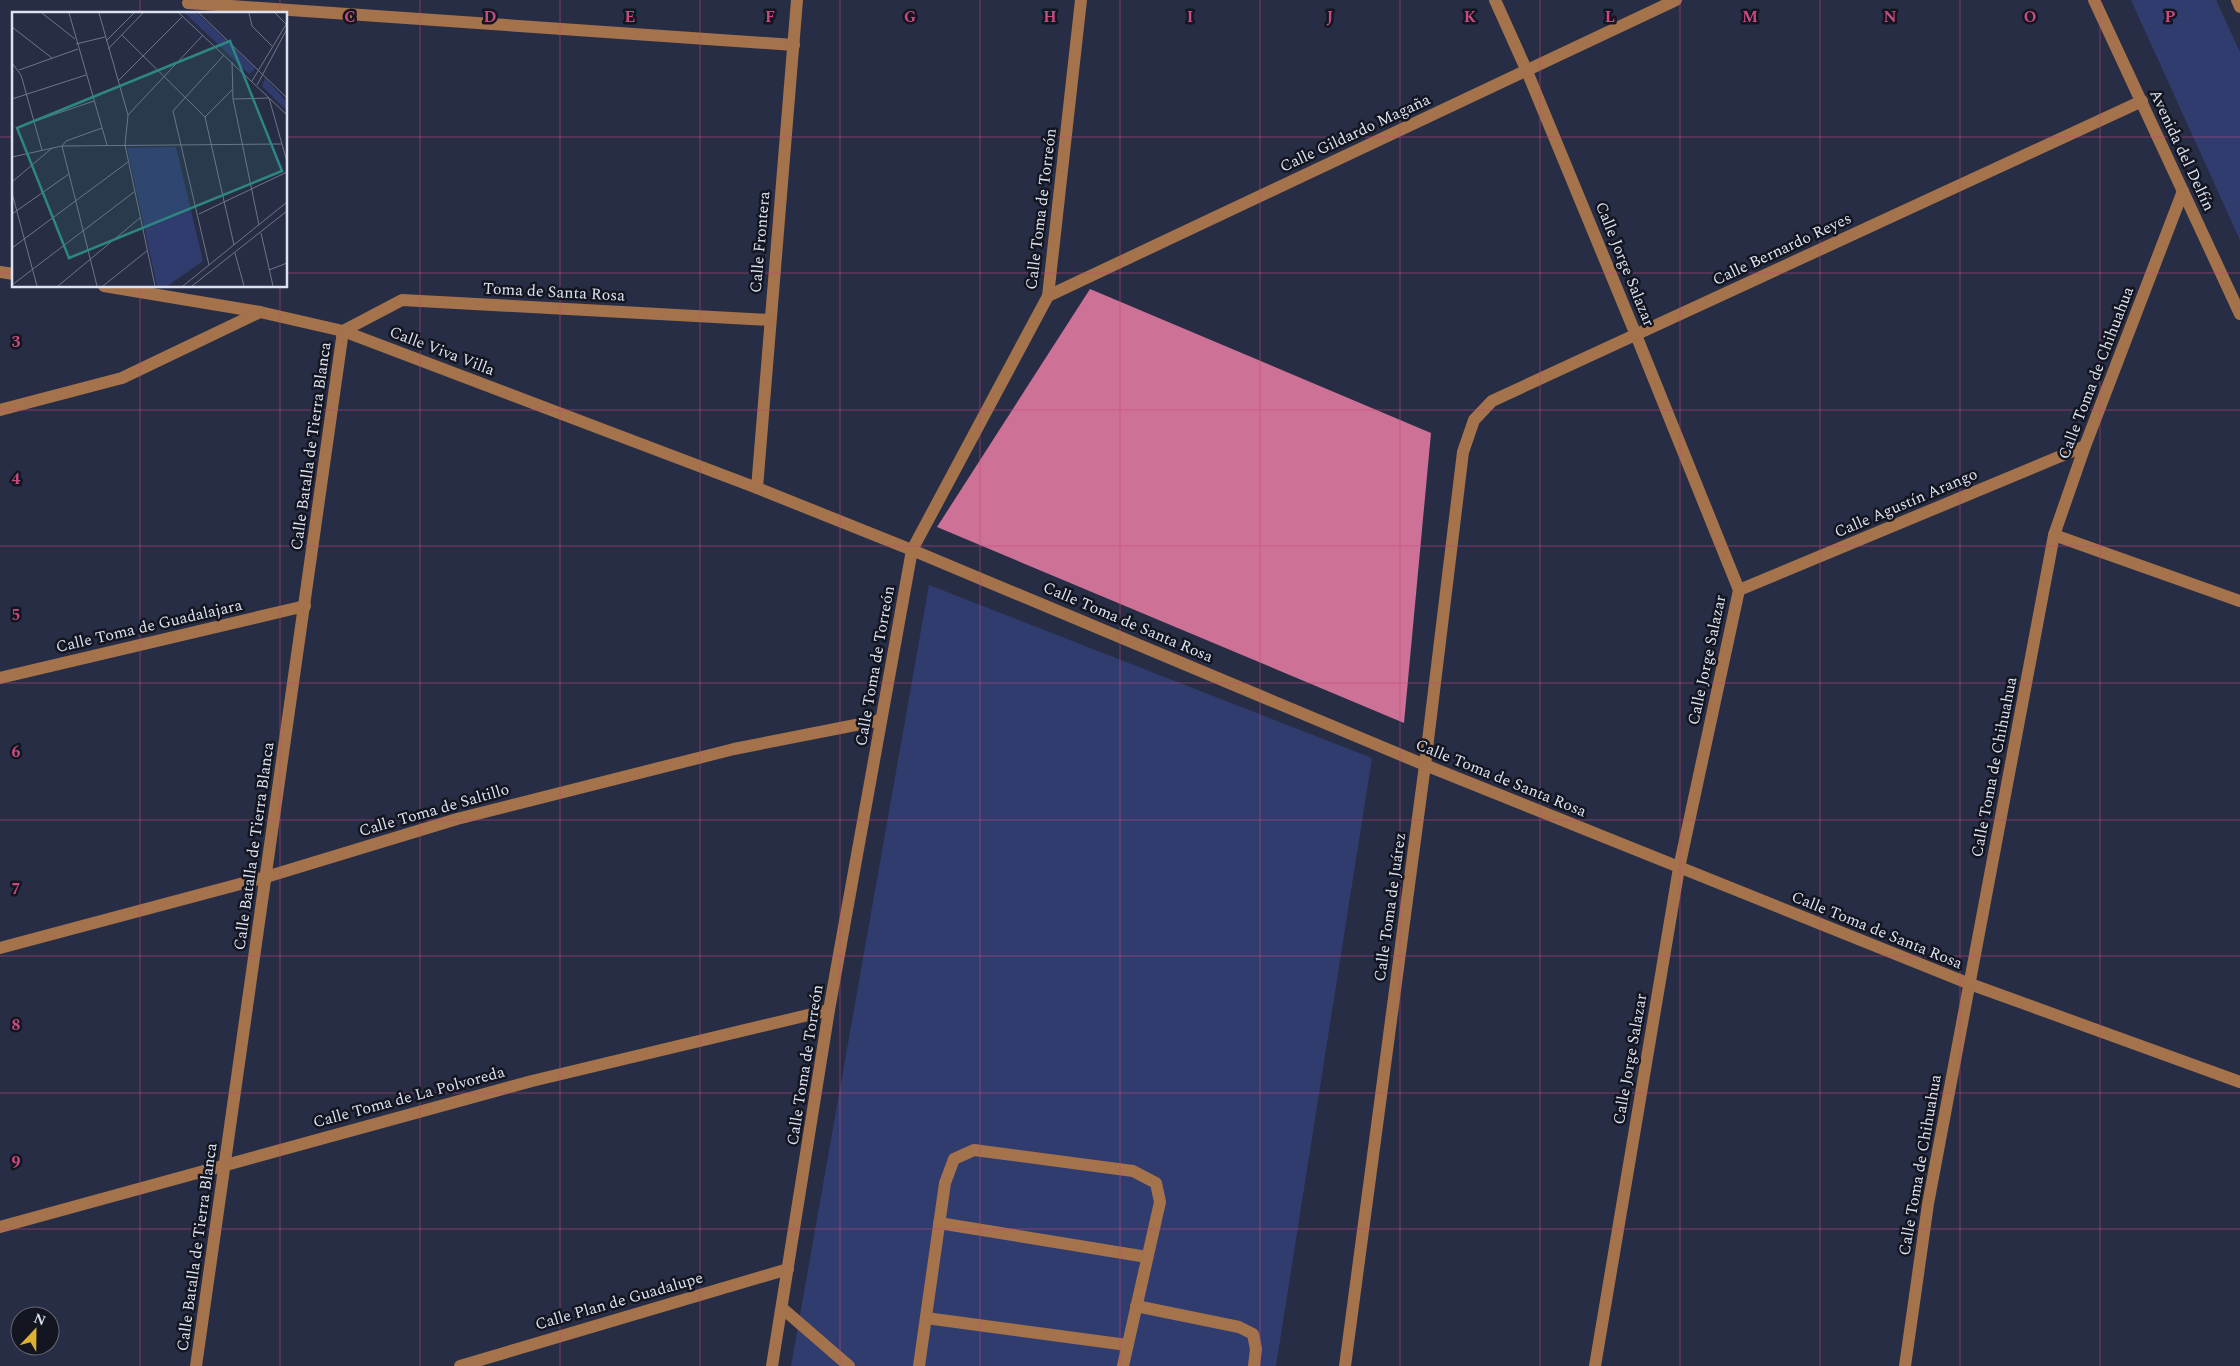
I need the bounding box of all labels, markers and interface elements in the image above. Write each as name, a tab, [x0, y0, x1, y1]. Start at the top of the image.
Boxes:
text: C	[344, 5, 356, 29]
text: D	[484, 5, 497, 29]
text: E	[625, 5, 635, 29]
text: F	[765, 5, 775, 29]
text: G	[904, 5, 916, 29]
text: H	[1043, 5, 1057, 29]
text: I	[1187, 5, 1193, 29]
text: J	[1327, 5, 1334, 29]
text: K	[1464, 5, 1477, 29]
text: L	[1605, 5, 1615, 29]
text: M	[1742, 5, 1758, 29]
text: N	[1883, 5, 1897, 29]
text: O	[2024, 5, 2036, 29]
text: P	[2165, 5, 2176, 29]
inset map	[12, 12, 288, 288]
street label: Avenida del Delfín	[2143, 85, 2221, 215]
street label: Calle Gildardo Magaña	[1276, 87, 1434, 178]
street label: Calle Toma de Torreón	[1019, 127, 1063, 291]
street label: Calle Frontera	[744, 190, 776, 294]
street label: Calle Jorge Salazar	[1589, 198, 1661, 330]
street label: Calle Bernardo Reyes	[1709, 206, 1855, 292]
street label: Toma de Santa Rosa	[482, 276, 626, 308]
street label: Calle Toma de Chihuahua	[2052, 283, 2140, 463]
street label: Calle Viva Villa	[386, 320, 498, 382]
text: 3	[12, 330, 21, 354]
street label: Calle Batalla de Tierra Blanca	[284, 340, 338, 552]
street label: Calle Agustín Arango	[1831, 462, 1981, 544]
text: 4	[12, 467, 21, 491]
street label: Calle Toma de Santa Rosa	[1039, 575, 1217, 669]
street label: Calle Toma de Torreón	[849, 584, 901, 748]
street label: Calle Toma de Guadalajara	[53, 593, 245, 659]
street label: Calle Jorge Salazar	[1681, 593, 1733, 727]
text: 5	[12, 603, 20, 627]
street label: Calle Toma de Chihuahua	[1965, 675, 2023, 859]
street label: Calle Toma de Santa Rosa	[1412, 733, 1590, 823]
text: 6	[12, 740, 21, 764]
street label: Calle Batalla de Tierra Blanca	[227, 740, 281, 952]
street label: Calle Toma de Saltillo	[356, 777, 512, 843]
street label: Calle Toma de Juárez	[1368, 831, 1412, 983]
text: 7	[12, 877, 21, 901]
street label: Calle Toma de Santa Rosa	[1788, 885, 1966, 975]
street label: Calle Toma de Torreón	[780, 983, 830, 1147]
street label: Calle Jorge Salazar	[1607, 992, 1653, 1126]
text: 8	[12, 1013, 21, 1037]
street label: Calle Toma de La Polvoreda	[310, 1060, 508, 1134]
street label: Calle Toma de Chihuahua	[1892, 1072, 1948, 1257]
street label: Calle Batalla de Tierra Blanca	[170, 1141, 224, 1353]
text: 9	[12, 1150, 21, 1174]
street label: Calle Plan de Guadalupe	[532, 1266, 706, 1336]
north arrow	[10, 1306, 60, 1356]
text: N	[30, 1308, 49, 1331]

